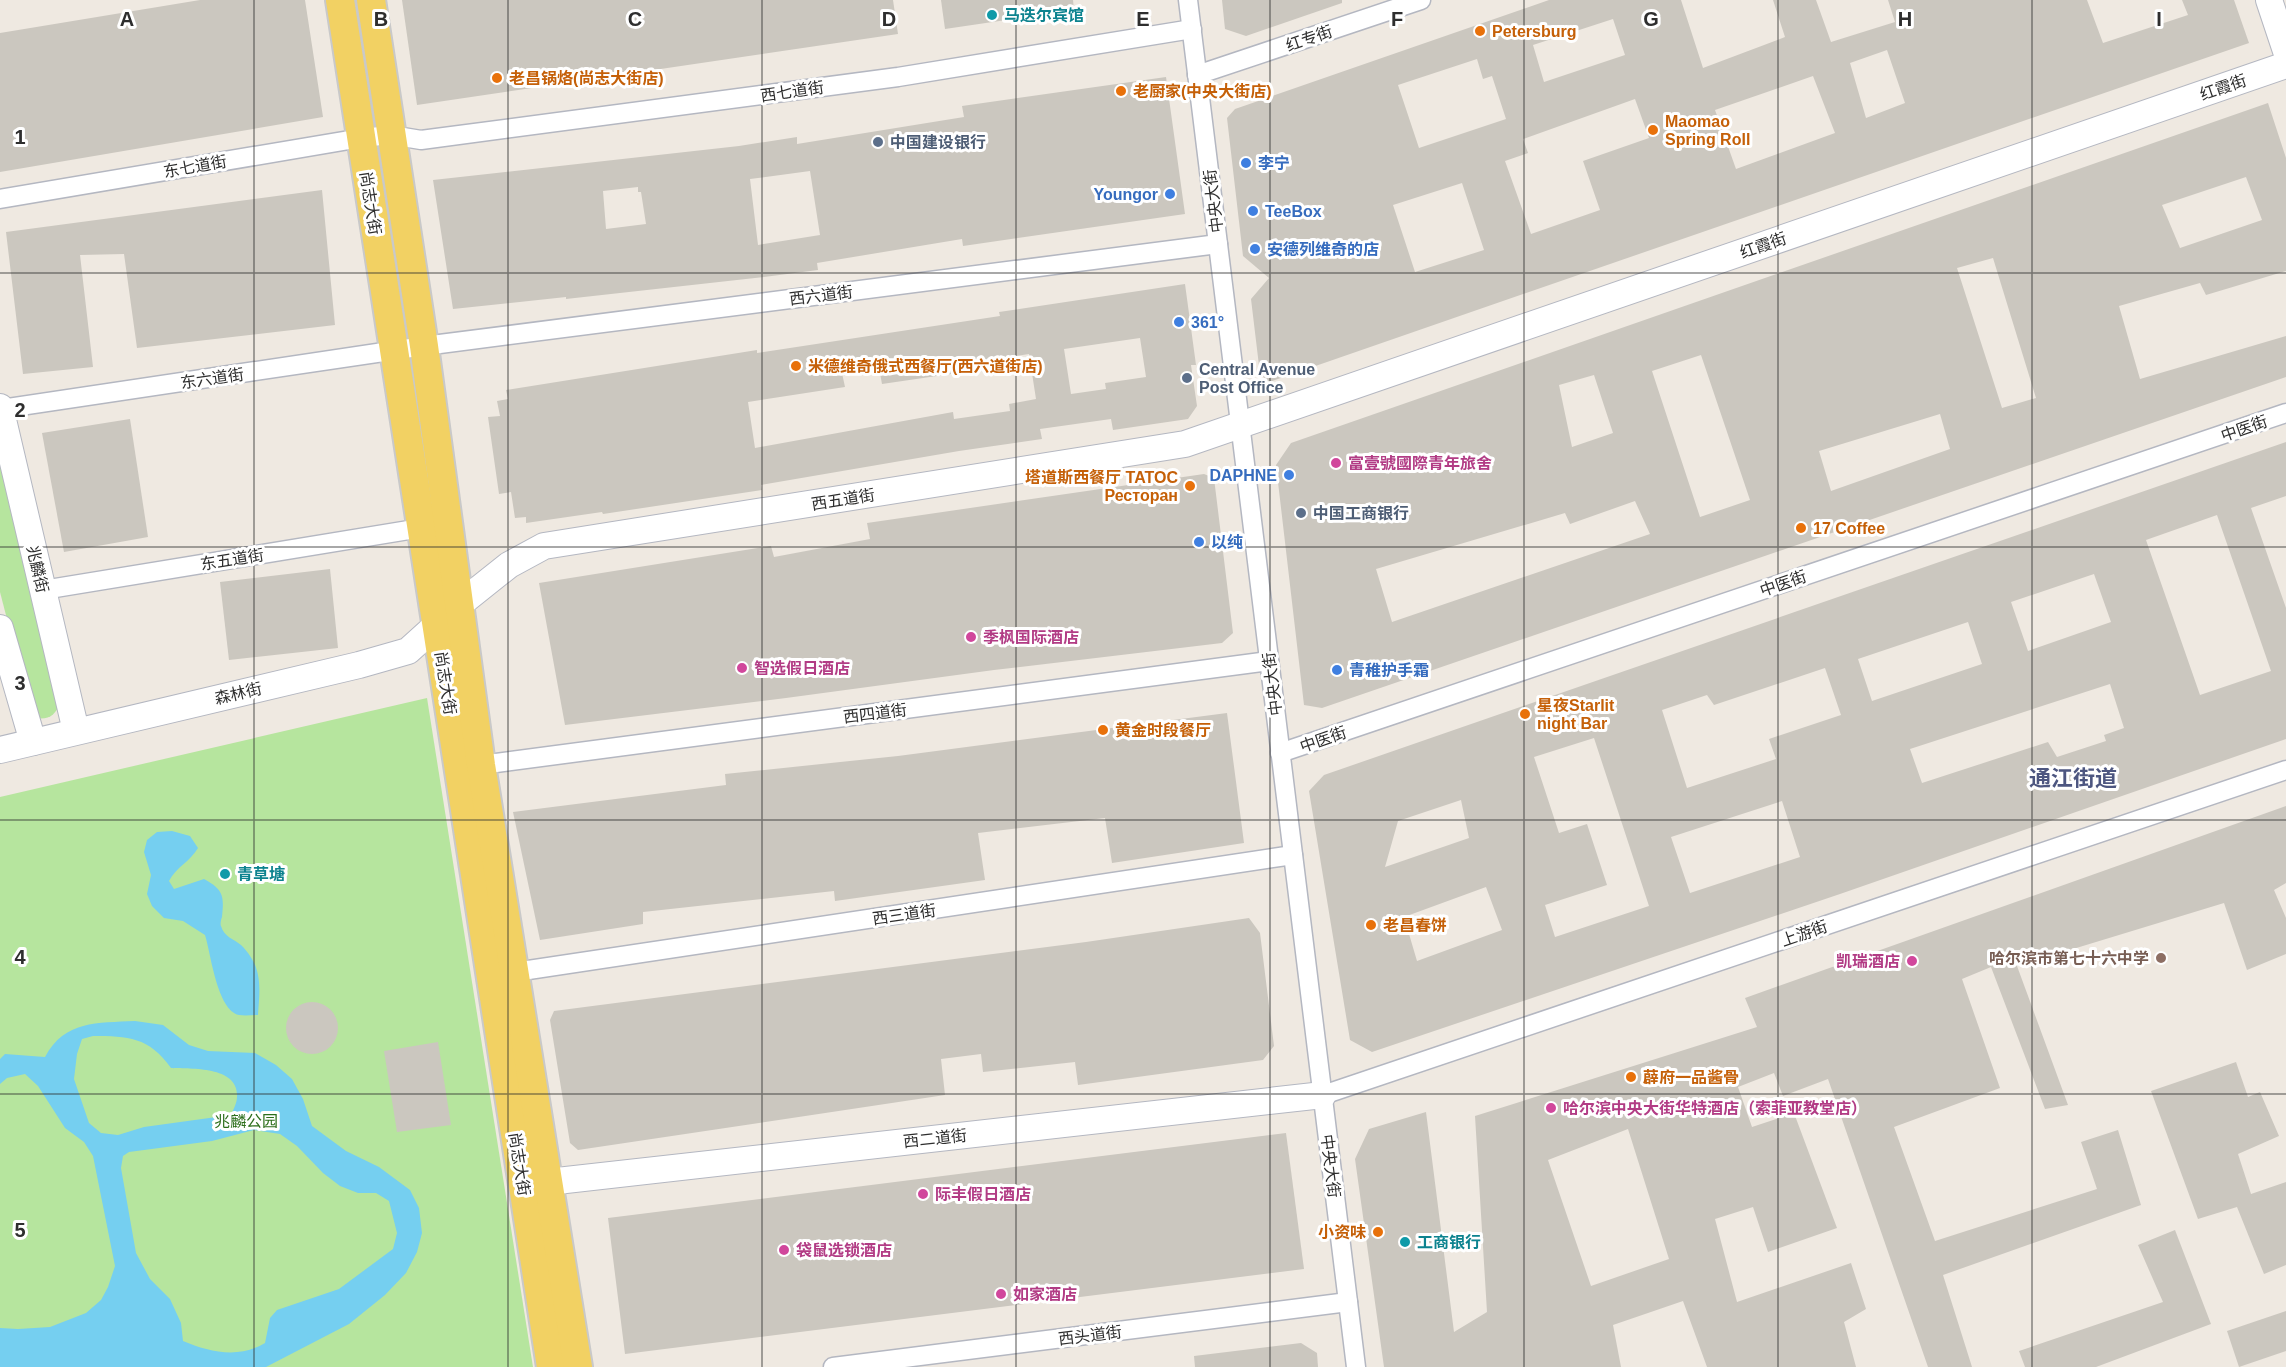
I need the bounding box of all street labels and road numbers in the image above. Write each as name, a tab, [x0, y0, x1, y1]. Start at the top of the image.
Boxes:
street label: 红专街	[1284, 23, 1335, 54]
street label: 红霞街	[2198, 72, 2249, 103]
street label: 西七道街	[759, 79, 825, 104]
street label: 东七道街	[162, 153, 228, 180]
street label: 中央大街	[1201, 168, 1226, 234]
street label: 尚志大街	[357, 170, 384, 236]
street label: 红霞街	[1738, 230, 1789, 261]
street label: 西六道街	[788, 283, 854, 308]
street label: 东六道街	[179, 366, 245, 391]
street label: 中医街	[2219, 413, 2270, 444]
street label: 西五道街	[810, 486, 876, 513]
street label: 兆麟街	[24, 544, 51, 594]
street label: 东五道街	[199, 546, 265, 573]
street label: 中医街	[1758, 568, 1809, 599]
street label: 尚志大街	[432, 650, 459, 716]
street label: 中央大街	[1260, 651, 1285, 717]
street label: 森林街	[213, 680, 263, 707]
street label: 西四道街	[842, 701, 908, 726]
street label: 中医街	[1298, 724, 1349, 755]
street label: 西三道街	[871, 902, 937, 927]
street label: 上游街	[1779, 918, 1830, 949]
street label: 西二道街	[902, 1127, 968, 1150]
street label: 尚志大街	[506, 1131, 533, 1197]
street label: 中央大街	[1318, 1133, 1343, 1199]
street label: 西头道街	[1057, 1323, 1123, 1348]

